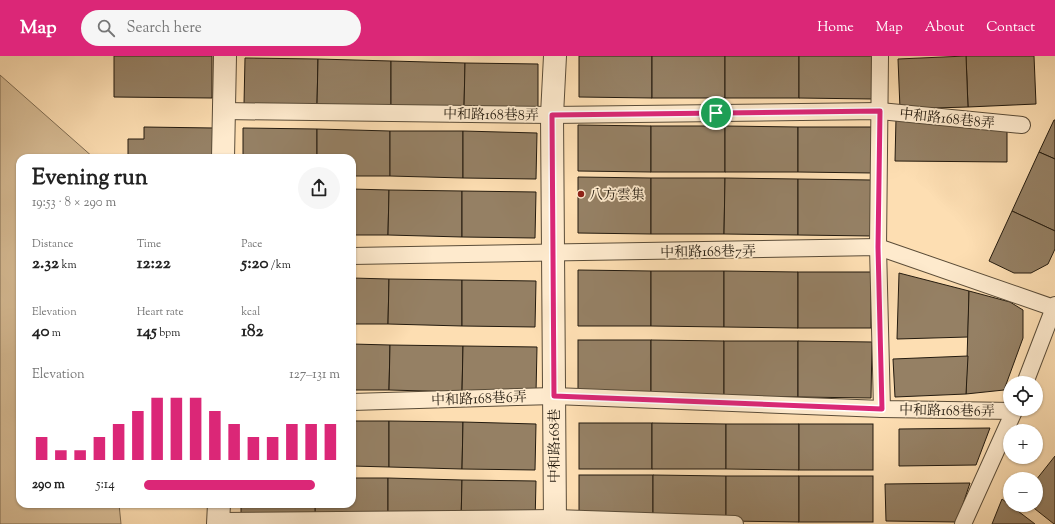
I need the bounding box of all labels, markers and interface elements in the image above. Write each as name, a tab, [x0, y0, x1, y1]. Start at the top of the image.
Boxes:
search box	[81, 10, 361, 46]
text: Map	[20, 15, 57, 42]
icon: search	[95, 17, 117, 39]
text: Search here	[127, 18, 202, 39]
text: Home	[817, 18, 854, 38]
text: Map	[876, 18, 903, 38]
text: About	[925, 18, 964, 38]
text: Contact	[986, 18, 1035, 38]
pin	[699, 96, 733, 130]
icon: arrive	[705, 102, 727, 124]
street label: 中和路168巷8弄	[443, 105, 539, 127]
street label: 中和路168巷8弄	[898, 105, 995, 135]
text: Evening run	[32, 163, 148, 195]
button: share	[298, 167, 340, 209]
place label: 八方雲集	[589, 186, 645, 206]
marker: 八方雲集	[576, 189, 586, 199]
text: 19:53 · 8 × 290 m	[32, 194, 116, 212]
text: Distance	[32, 236, 73, 252]
text: Time	[137, 236, 161, 252]
text: Pace	[241, 236, 262, 252]
street label: 中和路168巷7弄	[660, 242, 756, 264]
text: 2.32	[32, 252, 59, 276]
text: 12:22	[137, 252, 171, 276]
text: 5:20	[241, 252, 269, 276]
text: km	[59, 257, 77, 273]
text: /km	[269, 257, 291, 273]
text: Elevation	[32, 304, 77, 320]
text: Heart rate	[137, 304, 184, 320]
text: kcal	[241, 304, 260, 320]
text: 40	[32, 320, 49, 344]
text: 145	[137, 320, 157, 344]
text: 182	[241, 320, 263, 344]
text: m	[49, 325, 61, 341]
text: bpm	[157, 325, 180, 341]
text: Elevation	[32, 366, 85, 384]
text: 127–131 m	[289, 366, 340, 384]
map controls	[1003, 376, 1043, 512]
button: locate	[1003, 376, 1043, 416]
street label: 中和路168巷6弄	[431, 388, 527, 412]
street label: 中和路168巷6弄	[899, 401, 995, 423]
street label: 中和路168巷	[546, 409, 566, 483]
button: +	[1003, 424, 1043, 464]
button: −	[1003, 472, 1043, 512]
text: 290 m	[32, 476, 65, 494]
text: 5:14	[96, 476, 115, 494]

